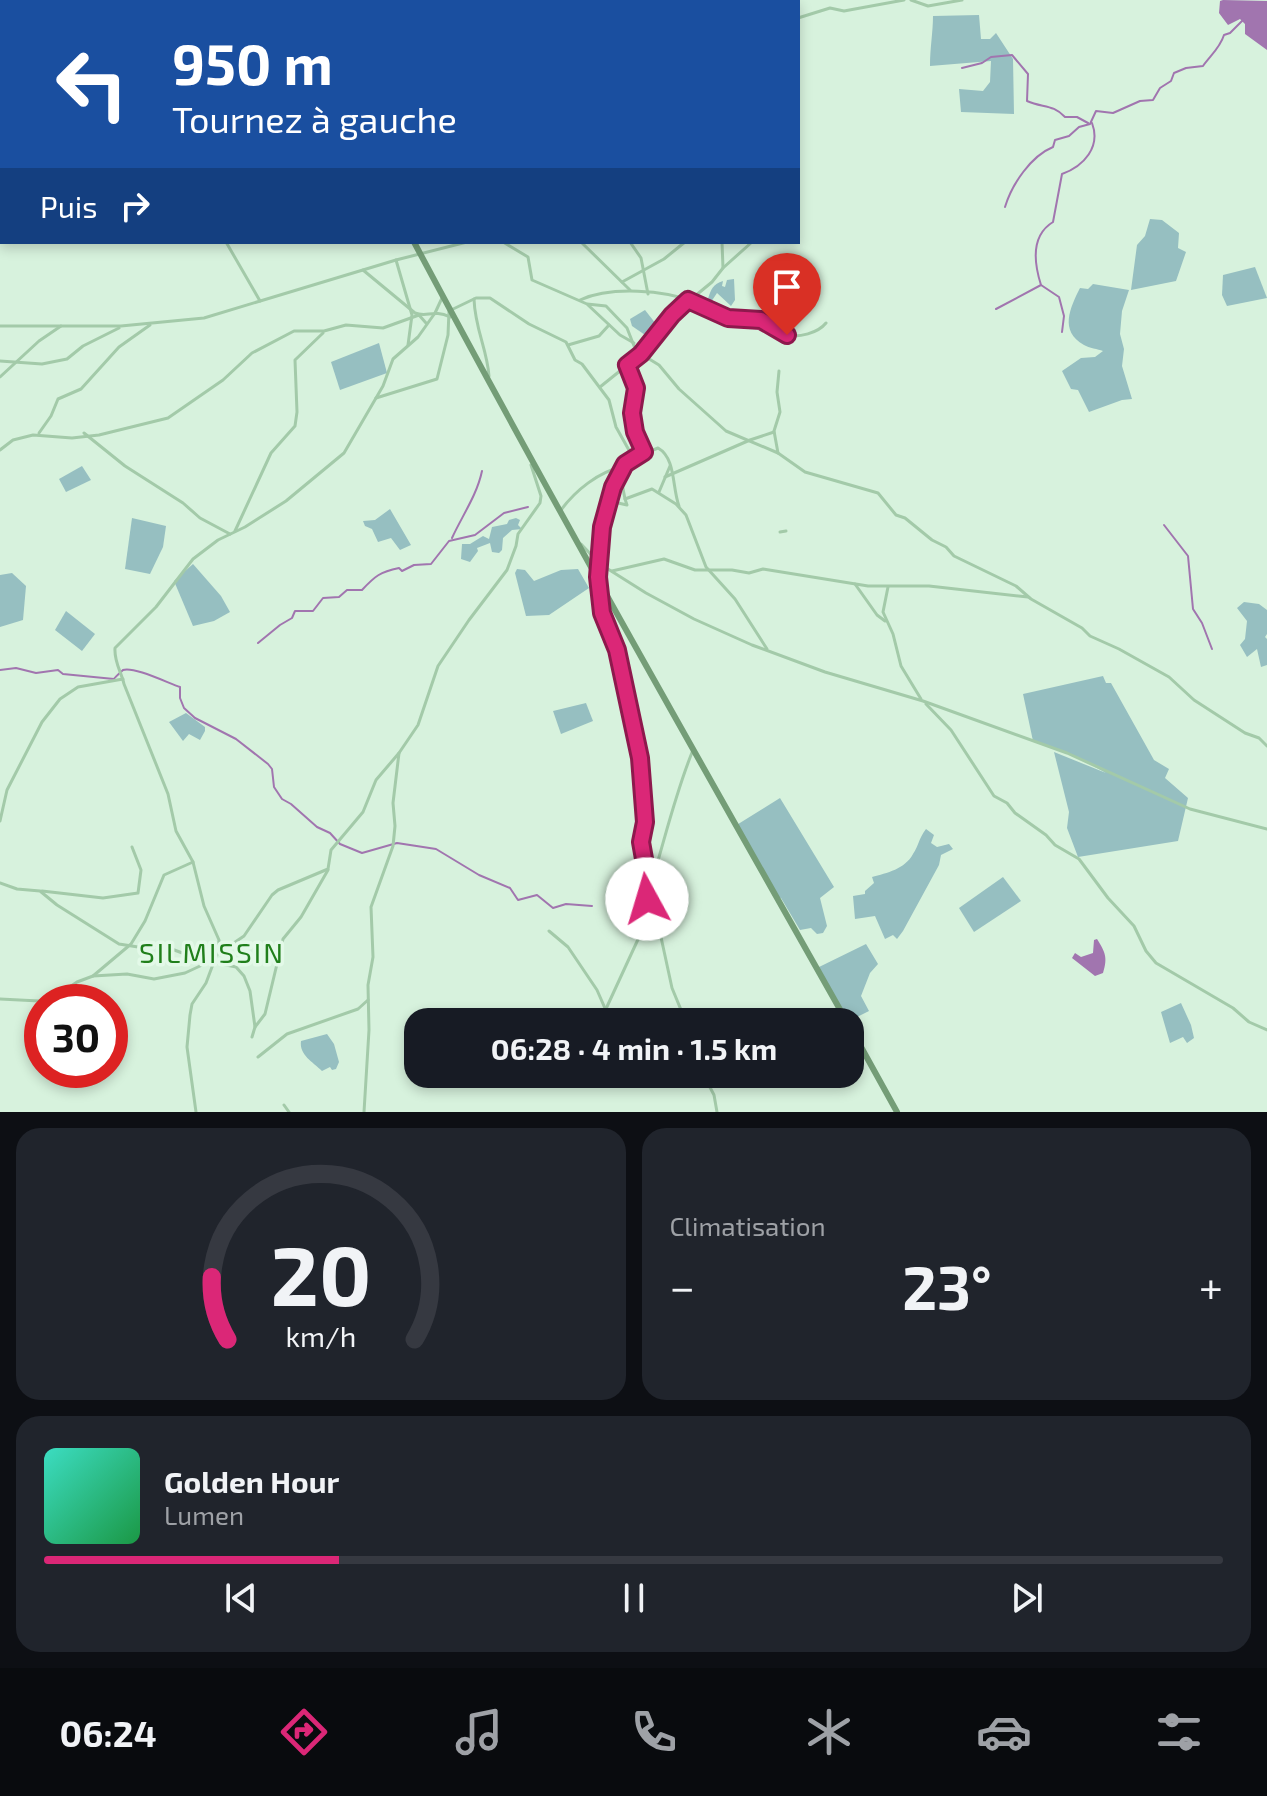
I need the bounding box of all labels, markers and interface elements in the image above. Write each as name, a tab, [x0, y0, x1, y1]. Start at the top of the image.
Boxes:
text: 950 m	[172, 29, 333, 96]
icon: left	[40, 32, 144, 136]
text: Tournez à gauche	[172, 97, 457, 140]
icon: right	[113, 184, 157, 228]
text: Puis	[40, 188, 97, 224]
pin	[753, 253, 821, 335]
icon: arrive	[765, 265, 809, 309]
position arrow	[605, 857, 689, 941]
district label: SILMISSIN	[139, 935, 285, 969]
speed limit sign: 30	[24, 984, 128, 1088]
text: 06:28 · 4 min · 1.5 km	[491, 1030, 777, 1066]
text: Climatisation	[670, 1210, 826, 1241]
text: 20	[270, 1223, 371, 1323]
text: 23°	[902, 1250, 992, 1322]
text: −	[670, 1259, 695, 1312]
text: +	[1199, 1259, 1223, 1312]
text: km/h	[285, 1318, 356, 1353]
text: Golden Hour	[164, 1463, 339, 1499]
text: Lumen	[164, 1499, 244, 1530]
icon: previous	[219, 1576, 263, 1620]
icon: pause	[612, 1576, 656, 1620]
icon: next	[1005, 1576, 1049, 1620]
icon: directions	[276, 1704, 332, 1760]
icon: music	[451, 1704, 507, 1760]
icon: phone	[626, 1704, 682, 1760]
icon: climate	[801, 1704, 857, 1760]
icon: car	[976, 1704, 1032, 1760]
icon: filters	[1151, 1704, 1207, 1760]
text: 06:24	[60, 1711, 157, 1754]

